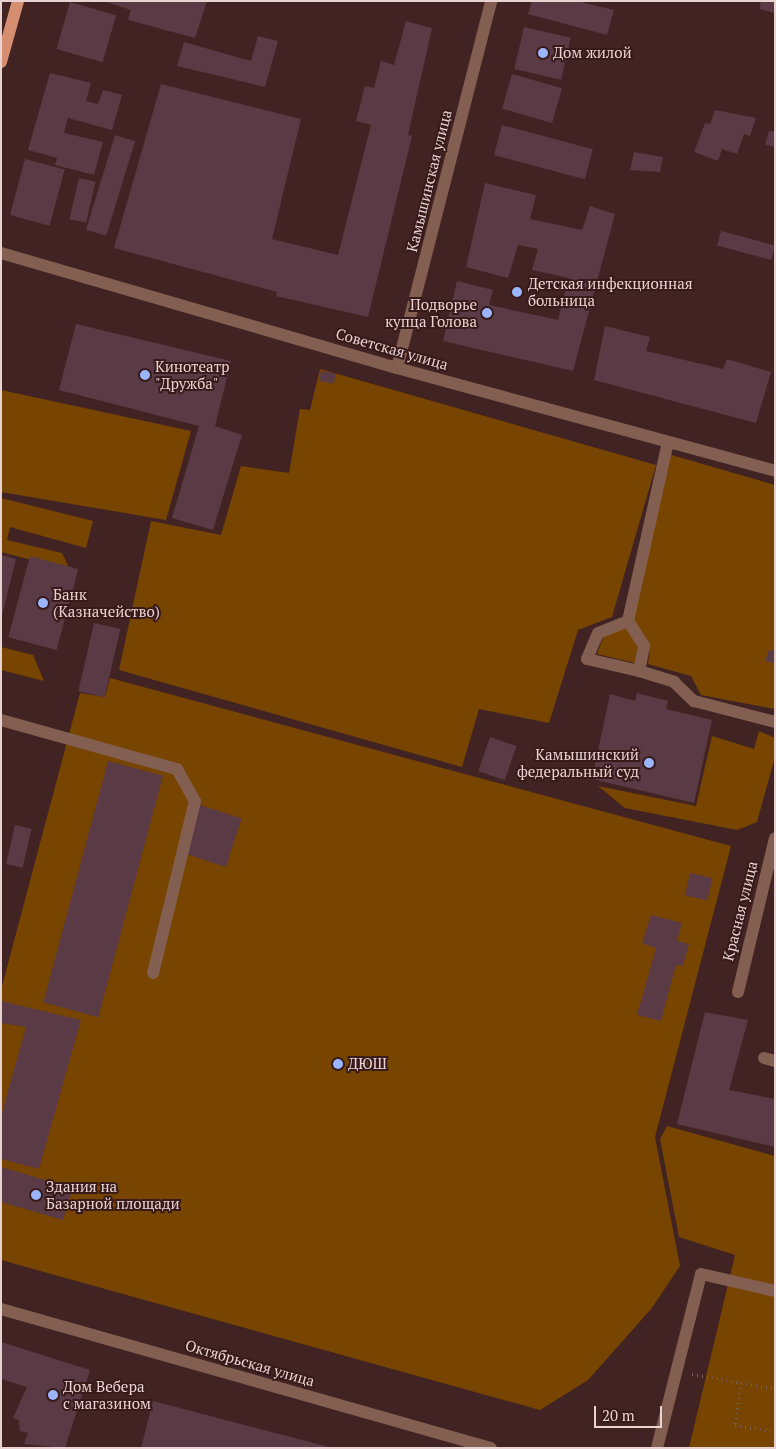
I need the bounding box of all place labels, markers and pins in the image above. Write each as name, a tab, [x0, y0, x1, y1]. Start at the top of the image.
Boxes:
place label: Дом жилой	[553, 44, 632, 62]
marker: Дом жилой	[537, 47, 549, 59]
place label: Детская инфекционная больница	[528, 274, 693, 309]
marker: Детская инфекционная больница	[510, 285, 524, 299]
place label: Подворье купца Голова	[385, 295, 477, 330]
marker: Подворье купца Голова	[481, 307, 493, 319]
place label: Кинотеатр "Дружба"	[155, 357, 230, 392]
marker: Кинотеатр "Дружба"	[139, 369, 151, 381]
place label: Банк (Казначейство)	[53, 585, 160, 620]
marker: Банк (Казначейство)	[37, 597, 49, 609]
place label: Камышинский федеральный суд	[517, 745, 639, 780]
marker: Камышинский федеральный суд	[643, 757, 655, 769]
place label: ДЮШ	[348, 1055, 387, 1073]
marker: ДЮШ	[332, 1058, 344, 1070]
place label: Здания на Базарной площади	[46, 1177, 180, 1212]
marker: Здания на Базарной площади	[30, 1189, 42, 1201]
place label: Дом Вебера с магазином	[63, 1377, 151, 1412]
marker: Дом Вебера с магазином	[47, 1389, 59, 1401]

